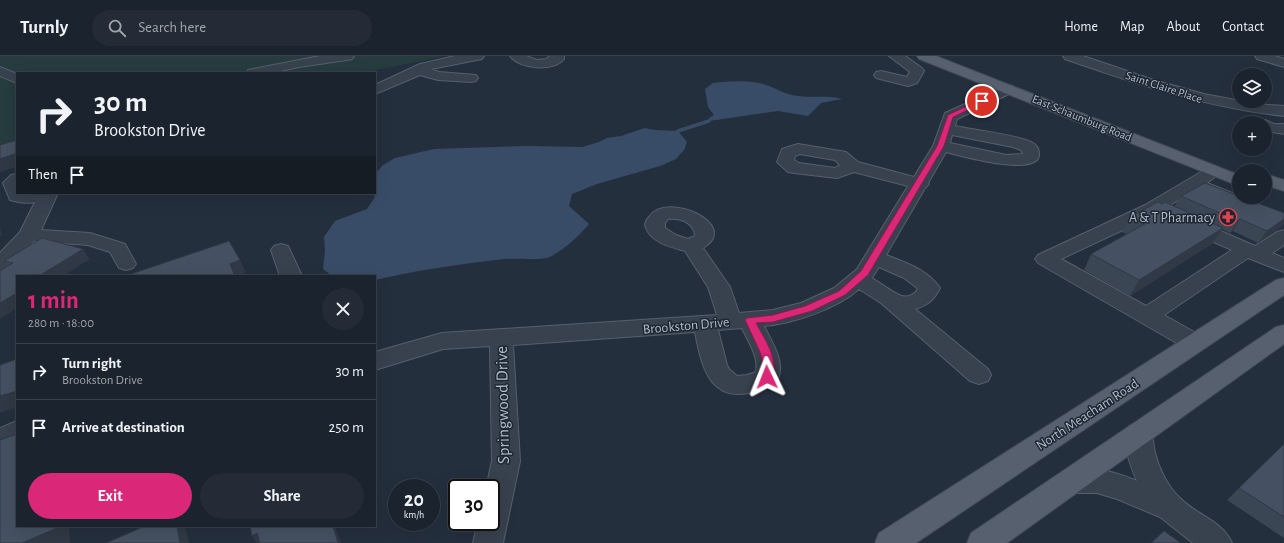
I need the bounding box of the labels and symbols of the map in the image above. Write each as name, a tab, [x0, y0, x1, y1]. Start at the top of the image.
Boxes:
street label: Saint Claire Place	[1124, 69, 1204, 105]
pin	[965, 84, 999, 118]
street label: East Schaumburg Road	[1030, 92, 1134, 144]
pharmacy icon: A & T Pharmacy	[1218, 207, 1238, 227]
place label: A & T Pharmacy	[1129, 211, 1215, 225]
street label: Brookston Drive	[642, 315, 730, 337]
street label: Springwood Drive	[493, 346, 512, 464]
position arrow	[746, 356, 788, 398]
street label: North Meacham Road	[1034, 377, 1141, 453]
speed limit sign: 30	[448, 479, 500, 531]

